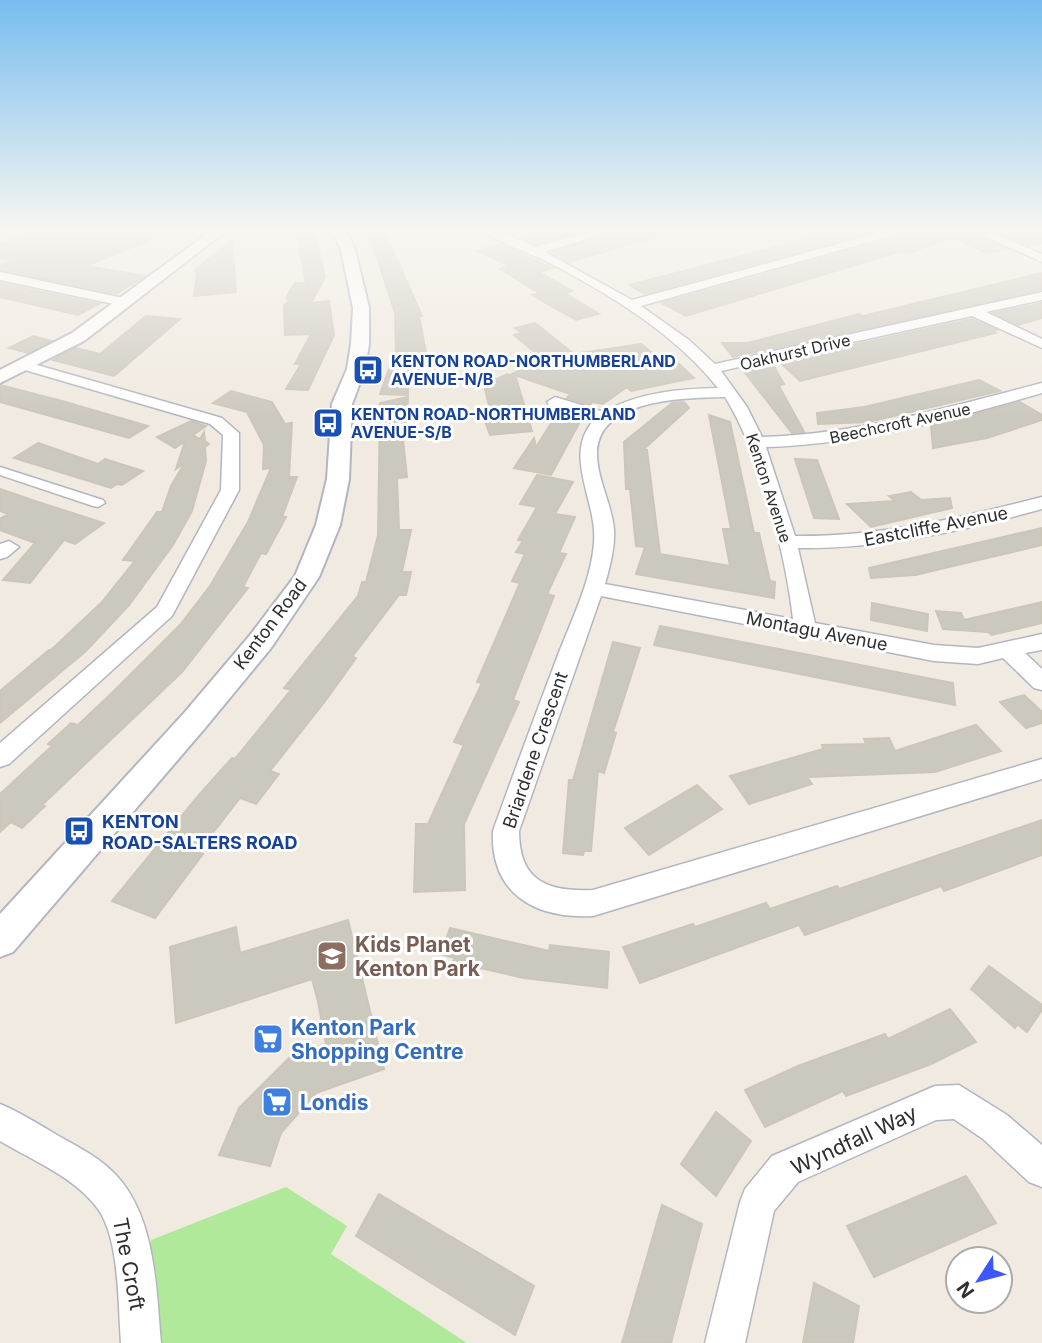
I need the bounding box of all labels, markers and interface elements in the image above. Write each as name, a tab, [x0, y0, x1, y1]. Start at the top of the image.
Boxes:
street label: Oakhurst Drive	[738, 330, 852, 374]
place label: KENTON ROAD-NORTHUMBERLAND AVENUE-N/B	[391, 351, 676, 389]
bus stop icon: KENTON ROAD-NORTHUMBERLAND AVENUE-N/B	[351, 353, 385, 387]
street label: Beechcroft Avenue	[828, 398, 972, 448]
place label: KENTON ROAD-NORTHUMBERLAND AVENUE-S/B	[351, 404, 636, 442]
bus stop icon: KENTON ROAD-NORTHUMBERLAND AVENUE-S/B	[311, 406, 345, 440]
street label: Kenton Avenue	[742, 431, 796, 545]
street label: Eastcliffe Avenue	[862, 502, 1010, 550]
street label: Kenton Road	[229, 574, 311, 674]
street label: Montagu Avenue	[744, 607, 890, 655]
street label: Briardene Crescent	[498, 669, 572, 831]
place label: KENTON ROAD-SALTERS ROAD	[102, 811, 297, 853]
bus stop icon: KENTON ROAD-SALTERS ROAD	[62, 814, 96, 848]
place label: Kids Planet Kenton Park	[355, 932, 481, 981]
school or university icon: Kids Planet Kenton Park	[315, 939, 349, 973]
place label: Kenton Park Shopping Centre	[291, 1015, 464, 1064]
supermarket icon: Kenton Park Shopping Centre	[251, 1022, 285, 1056]
supermarket icon: Londis	[260, 1085, 294, 1119]
place label: Londis	[300, 1090, 369, 1115]
street label: Wyndfall Way	[787, 1100, 921, 1180]
street label: The Croft	[108, 1216, 150, 1312]
north arrow	[944, 1245, 1014, 1315]
text: N	[952, 1277, 979, 1302]

